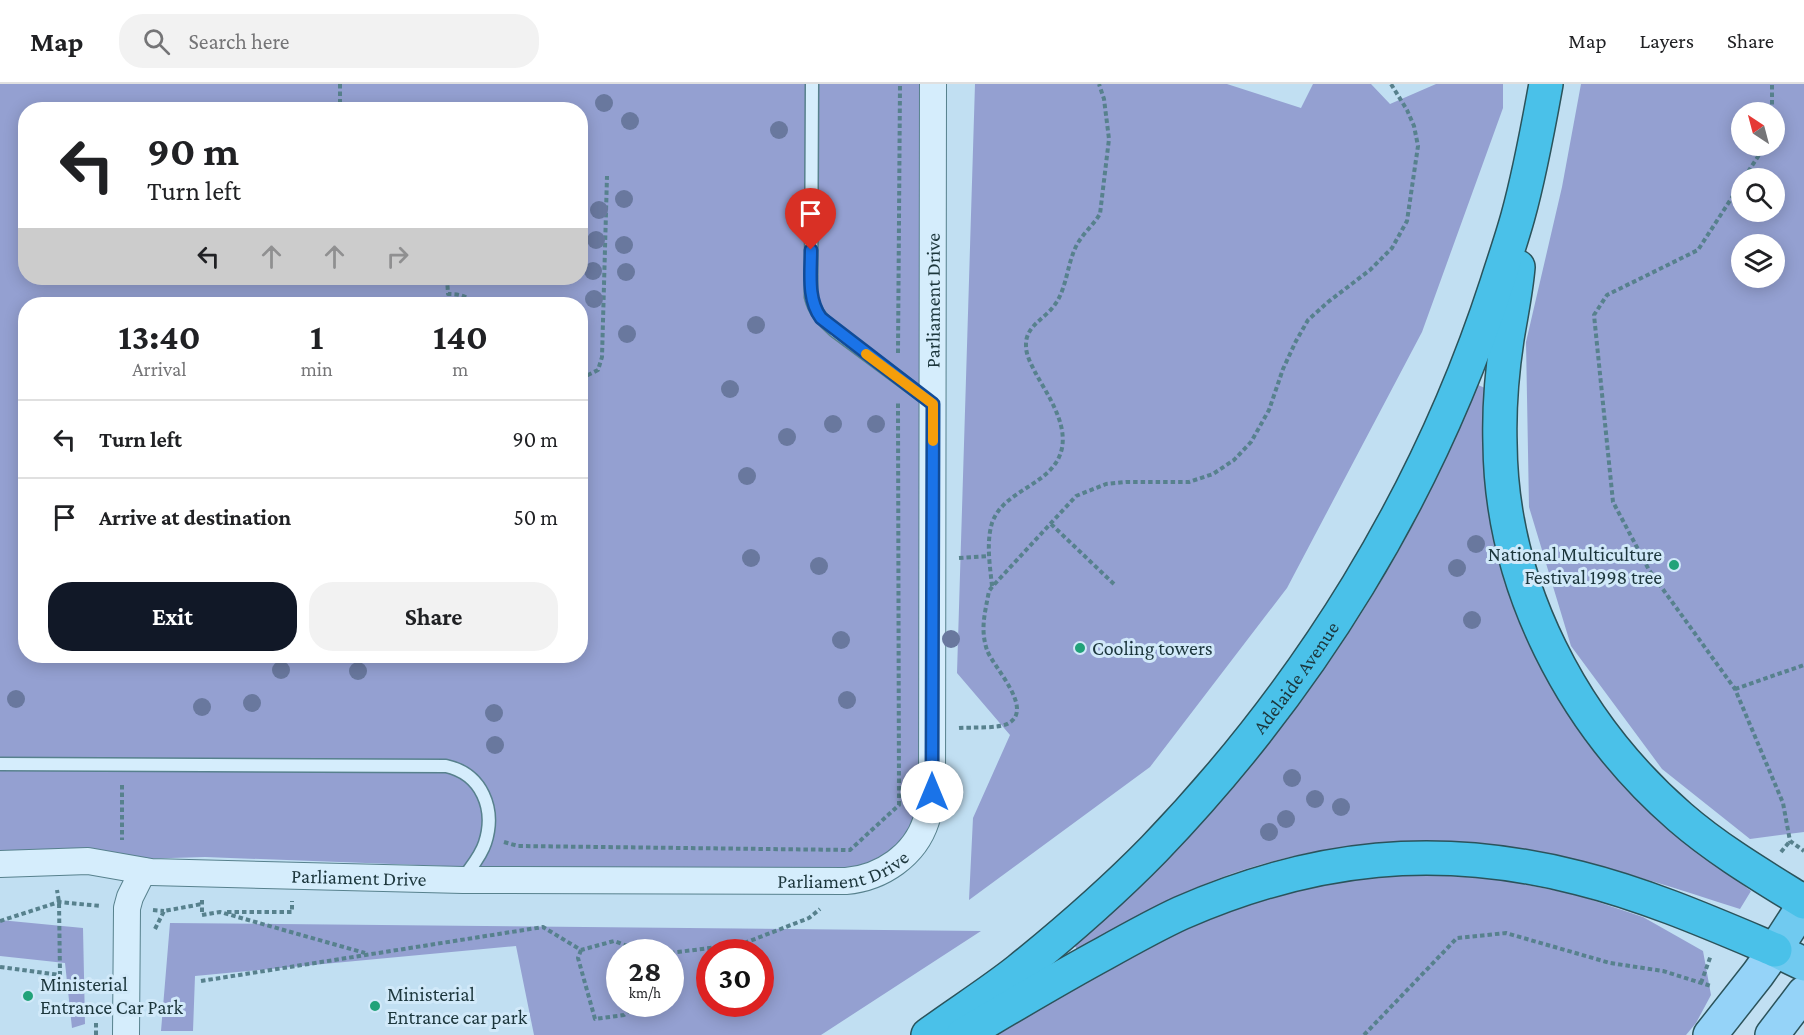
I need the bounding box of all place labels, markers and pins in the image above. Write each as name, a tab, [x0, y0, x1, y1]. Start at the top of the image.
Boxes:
pin	[785, 188, 836, 250]
place label: National Multiculture Festival 1998 tree	[1488, 543, 1662, 588]
marker: National Multiculture Festival 1998 tree	[1667, 558, 1681, 572]
place label: Cooling towers	[1092, 637, 1213, 660]
marker: Cooling towers	[1073, 641, 1087, 655]
place label: Ministerial Entrance Car Park	[40, 973, 183, 1018]
place label: Ministerial Entrance car park	[387, 983, 528, 1029]
marker: Ministerial Entrance Car Park	[21, 989, 35, 1003]
marker: Ministerial Entrance car park	[368, 999, 382, 1013]

